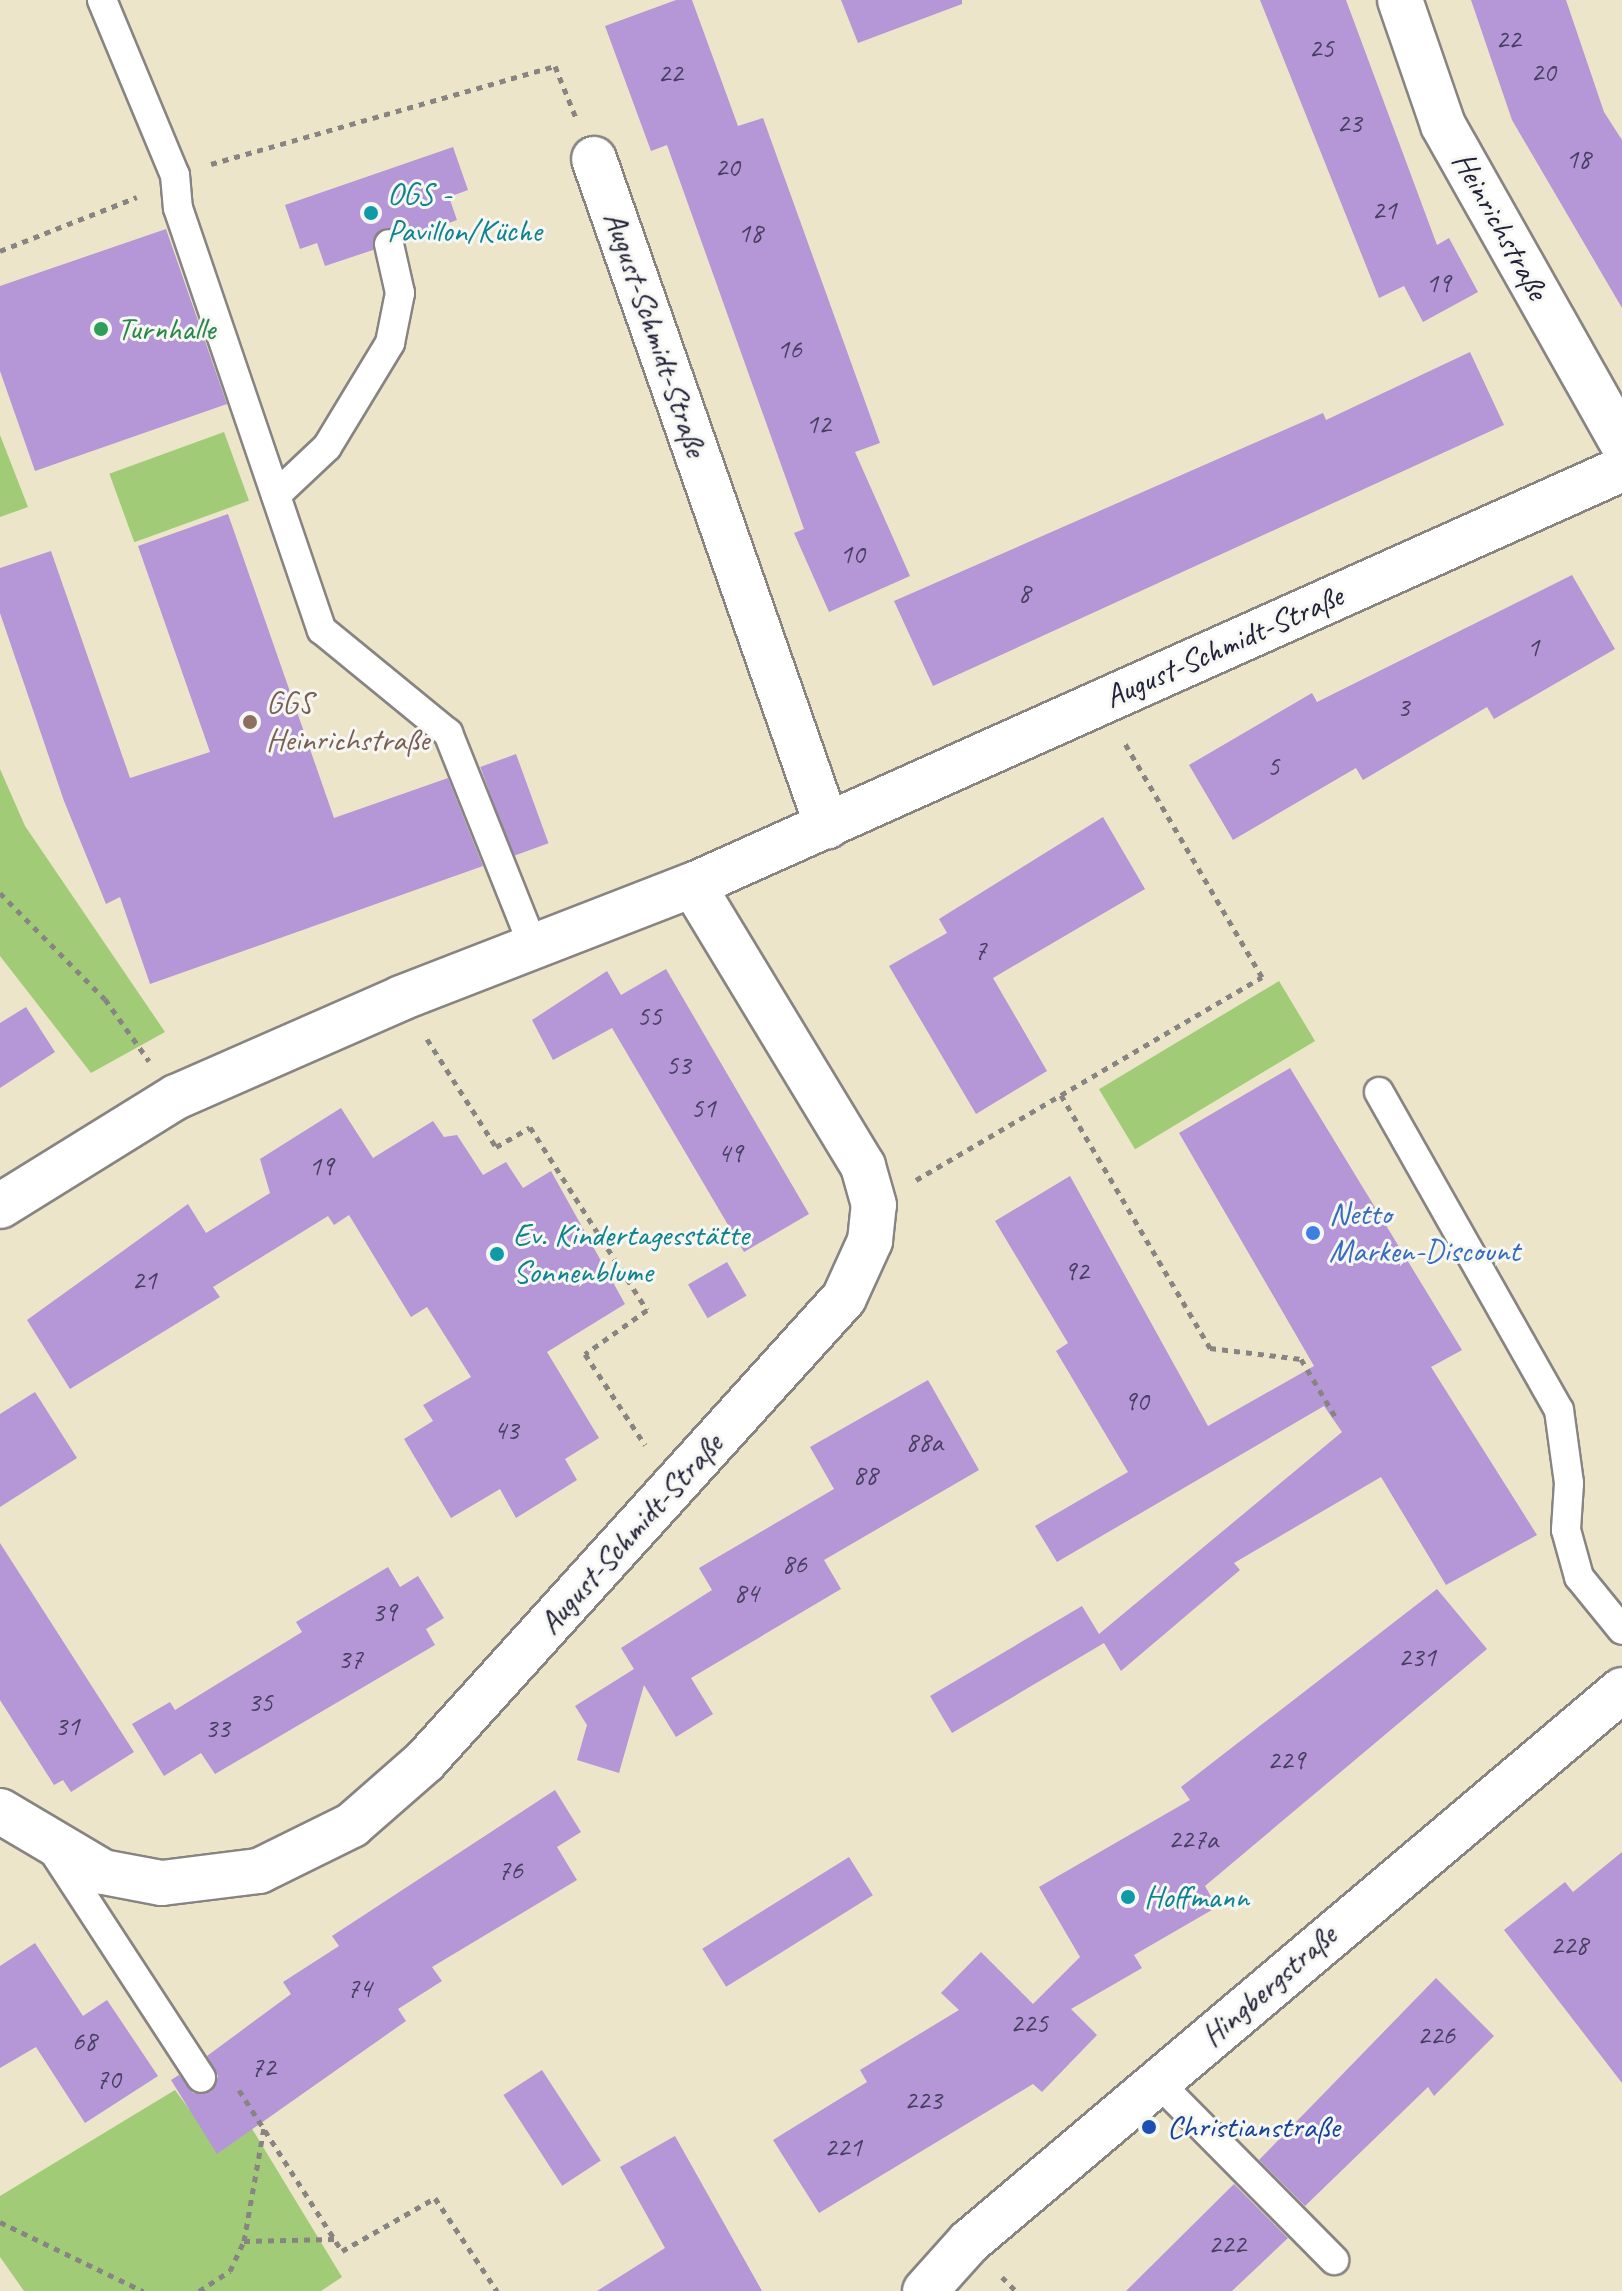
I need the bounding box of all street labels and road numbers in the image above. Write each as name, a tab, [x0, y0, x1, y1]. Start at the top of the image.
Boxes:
street label: Heinrichstraße	[1444, 145, 1556, 307]
street label: August-Schmidt-Straße	[595, 207, 715, 461]
street label: August-Schmidt-Straße	[1099, 577, 1349, 717]
street label: August-Schmidt-Straße	[531, 1426, 731, 1642]
street label: Hingbergstraße	[1194, 1917, 1344, 2055]

